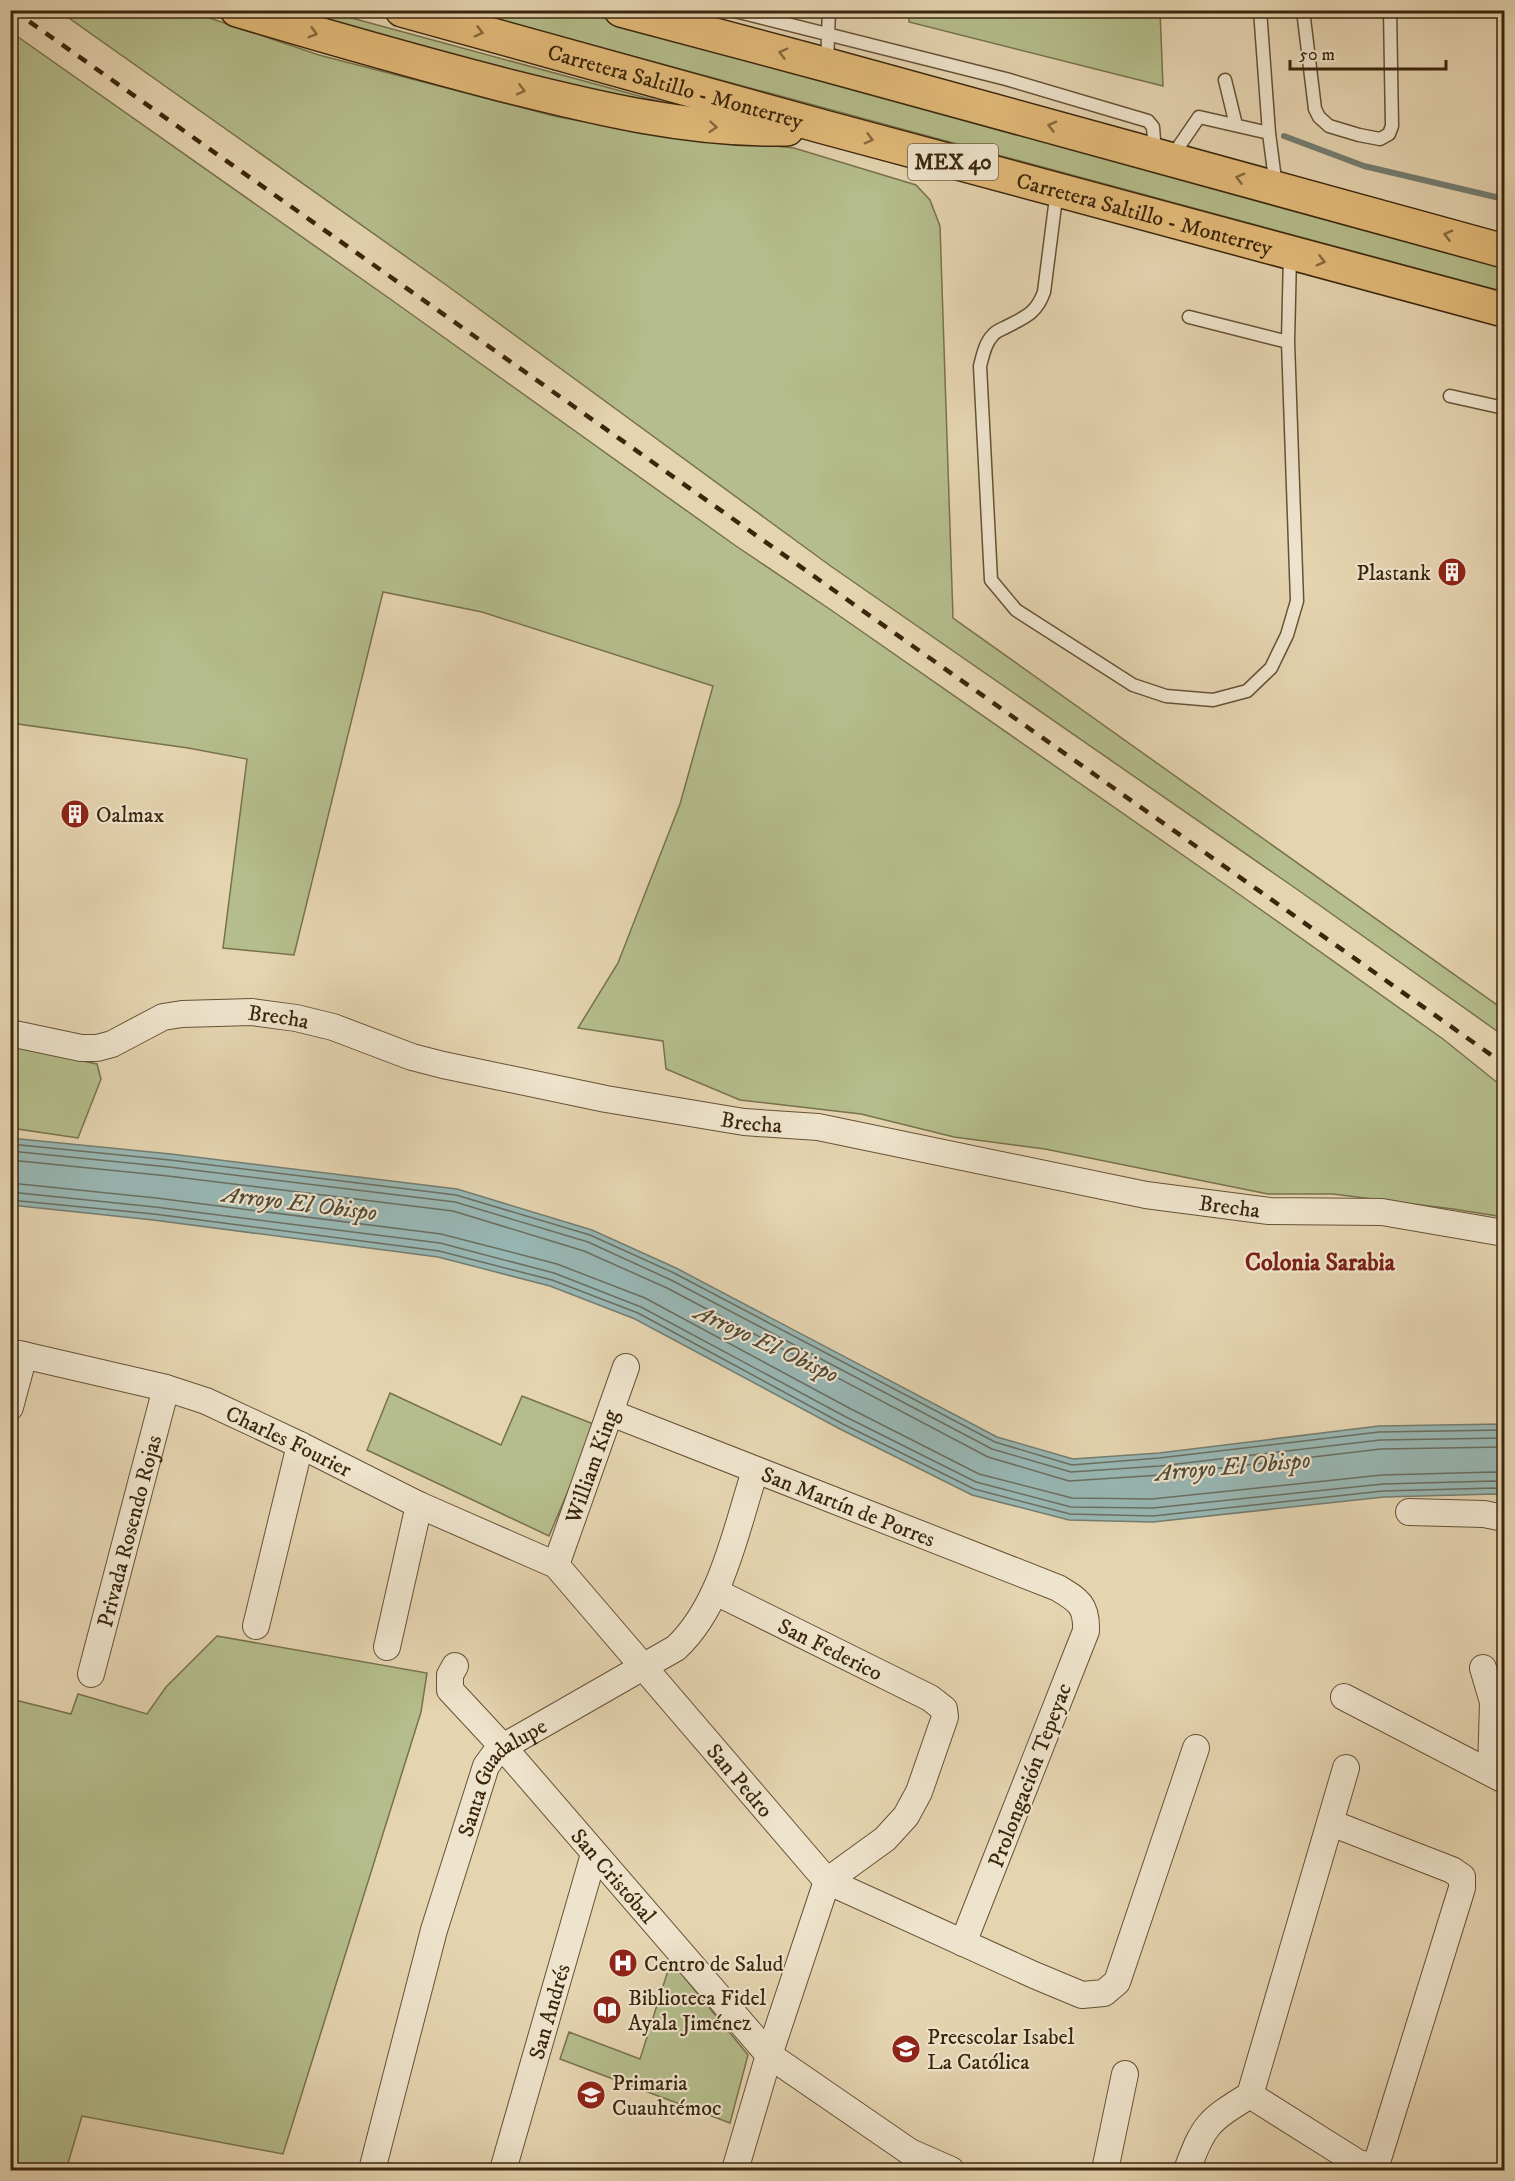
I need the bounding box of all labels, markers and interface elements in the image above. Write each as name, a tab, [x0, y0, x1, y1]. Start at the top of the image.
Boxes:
one-way arrow	[473, 25, 484, 37]
one-way arrow	[307, 26, 318, 38]
scale bar	[1290, 33, 1446, 71]
street label: Carretera Saltillo - Monterrey	[544, 39, 807, 136]
text: 50 m	[1299, 44, 1335, 66]
one-way arrow	[778, 48, 788, 60]
one-way arrow	[516, 82, 526, 95]
one-way arrow	[708, 120, 717, 133]
one-way arrow	[1047, 121, 1057, 134]
one-way arrow	[864, 132, 874, 145]
road number: MEX 40	[908, 144, 998, 180]
street label: Carretera Saltillo - Monterrey	[1013, 167, 1276, 262]
one-way arrow	[1235, 173, 1245, 186]
one-way arrow	[1443, 230, 1454, 242]
one-way arrow	[1316, 253, 1326, 266]
building icon: Plastank	[1436, 556, 1468, 588]
place label: Plastank	[1356, 560, 1431, 587]
building icon: Oalmax	[59, 798, 91, 830]
place label: Oalmax	[96, 802, 164, 829]
street label: Brecha	[246, 1000, 312, 1036]
street label: Brecha	[719, 1106, 784, 1140]
water label: Arroyo El Obispo	[218, 1179, 379, 1228]
street label: Brecha	[1197, 1190, 1262, 1225]
district label: Colonia Sarabia	[1245, 1248, 1396, 1278]
water label: Arroyo El Obispo	[687, 1296, 843, 1390]
street label: Charles Fourier	[221, 1400, 356, 1484]
street label: William King	[560, 1406, 625, 1528]
street label: Privada Rosendo Rojas	[92, 1432, 168, 1630]
water label: Arroyo El Obispo	[1151, 1445, 1312, 1489]
street label: San Martín de Porres	[757, 1461, 939, 1554]
street label: San Federico	[773, 1613, 887, 1687]
street label: Prolongación Tepeyac	[983, 1680, 1078, 1872]
street label: Santa Guadalupe	[452, 1713, 552, 1840]
street label: San Pedro	[700, 1739, 778, 1823]
street label: San Cristóbal	[564, 1823, 662, 1930]
hospital icon: Centro de Salud	[607, 1947, 639, 1979]
place label: Centro de Salud	[644, 1951, 784, 1978]
street label: San Andrés	[524, 1961, 577, 2063]
place label: Biblioteca Fidel Ayala Jiménez	[628, 1985, 767, 2037]
library icon: Biblioteca Fidel Ayala Jiménez	[591, 1994, 623, 2026]
place label: Preescolar Isabel La Católica	[927, 2024, 1075, 2076]
school or university icon: Preescolar Isabel La Católica	[890, 2033, 922, 2065]
place label: Primaria Cuauhtémoc	[612, 2070, 721, 2122]
school or university icon: Primaria Cuauhtémoc	[575, 2079, 607, 2111]

